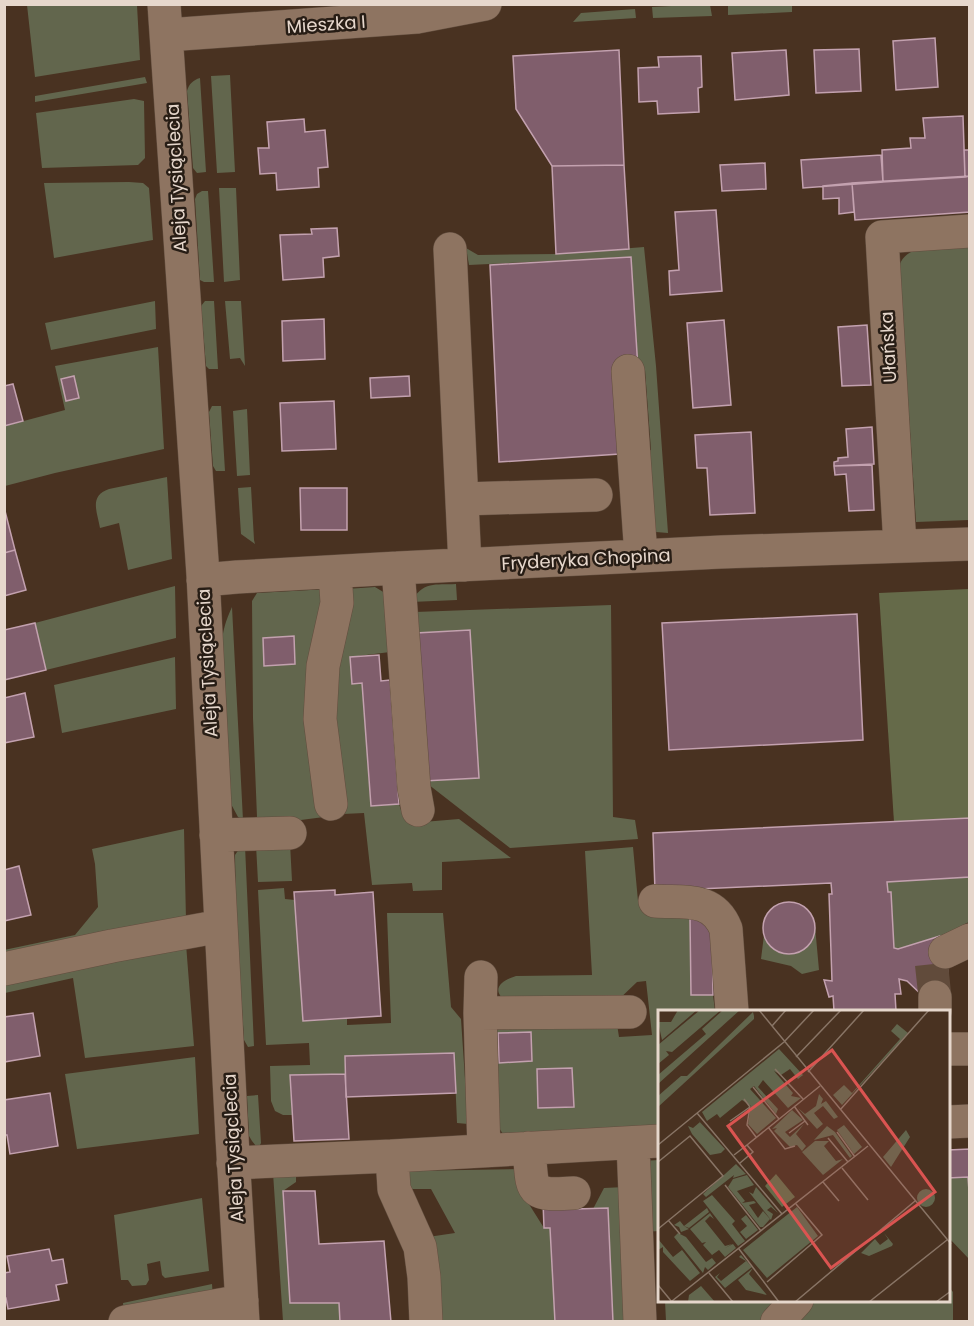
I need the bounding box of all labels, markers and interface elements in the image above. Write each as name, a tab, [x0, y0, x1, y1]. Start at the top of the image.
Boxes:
street label: Mieszka I	[286, 9, 366, 39]
street label: Aleja Tysiąclecia	[160, 103, 192, 253]
street label: Ułańska	[874, 311, 902, 383]
street label: Fryderyka Chopina	[501, 542, 671, 576]
street label: Aleja Tysiąclecia	[191, 588, 223, 738]
inset map	[658, 1010, 950, 1302]
street label: Aleja Tysiąclecia	[217, 1073, 249, 1223]

